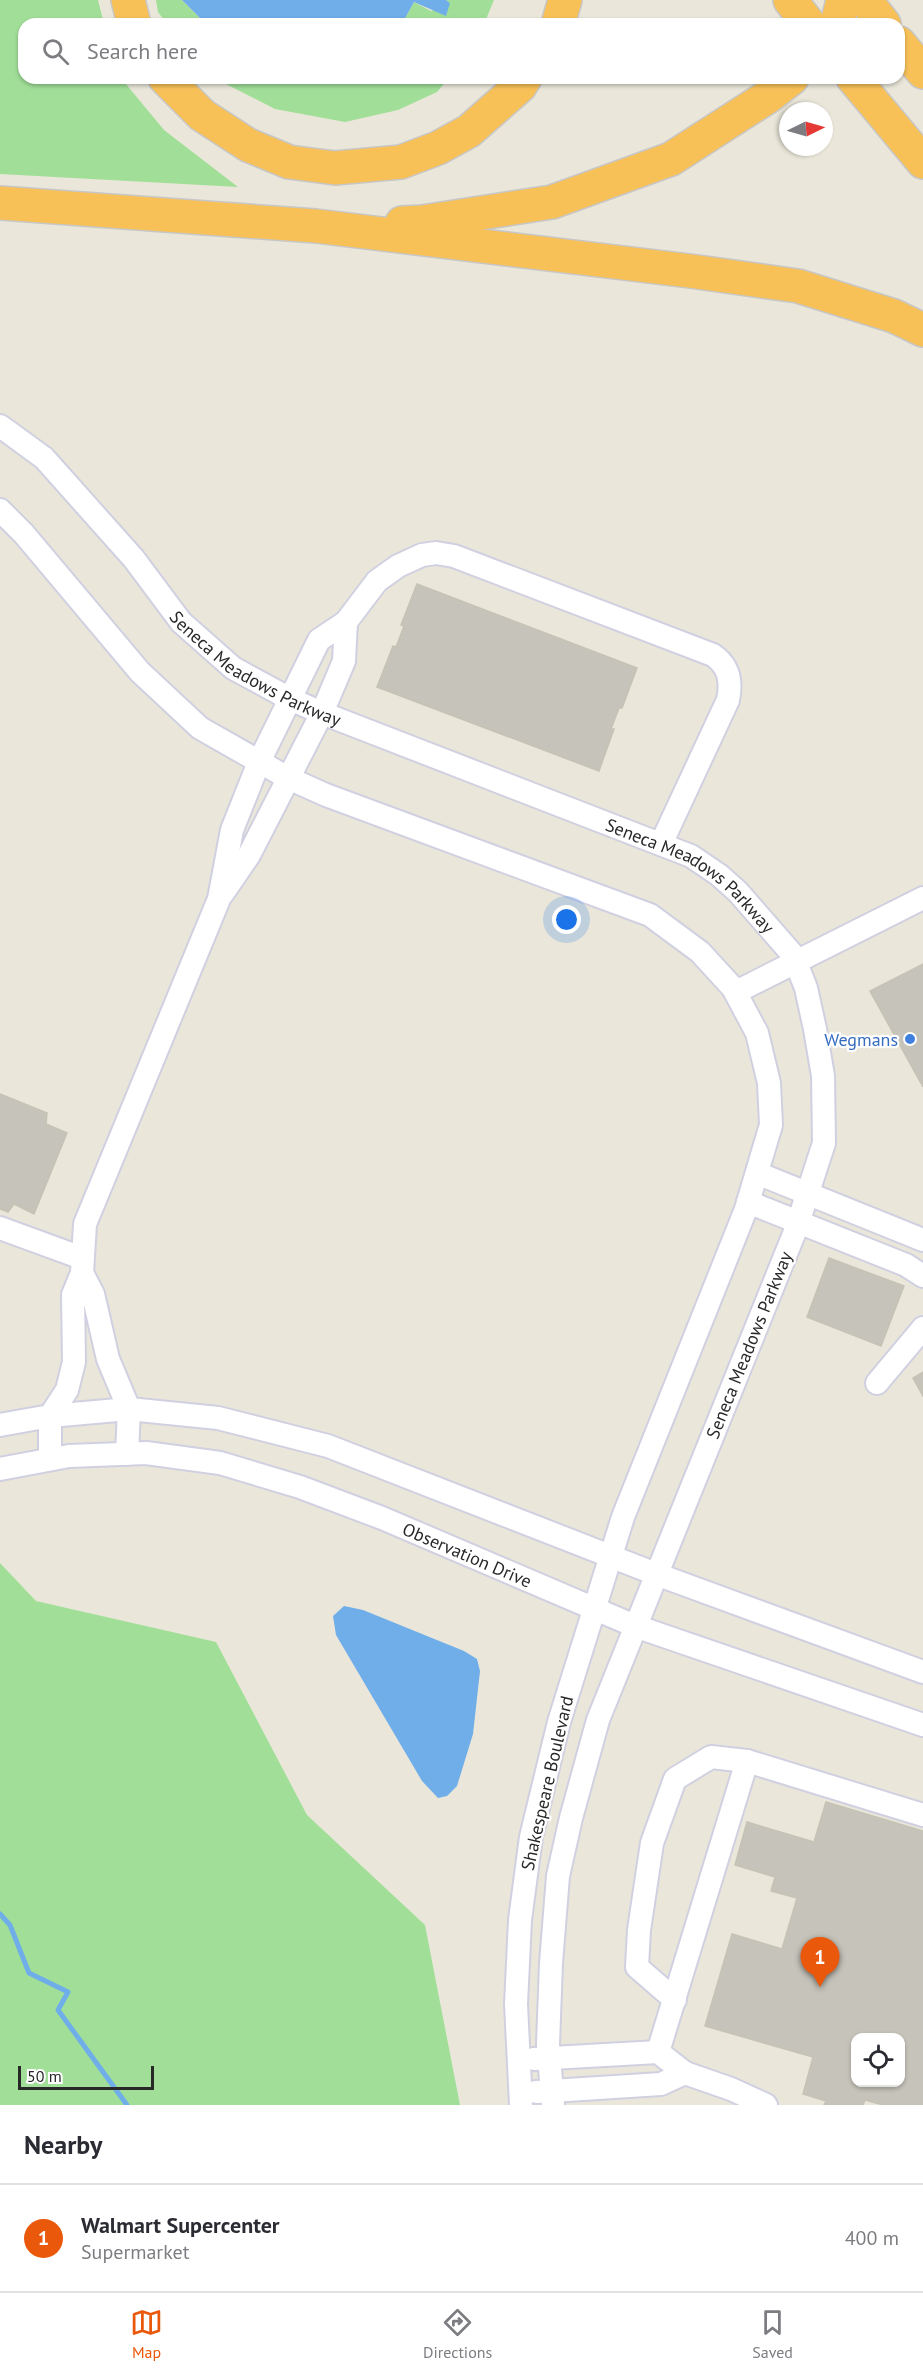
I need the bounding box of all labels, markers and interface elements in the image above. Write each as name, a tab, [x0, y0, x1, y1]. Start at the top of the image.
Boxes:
search box	[18, 18, 905, 84]
icon: search	[39, 35, 72, 68]
text: Search here	[87, 37, 198, 65]
north arrow	[779, 102, 833, 156]
street label: Seneca Meadows Parkway	[165, 606, 345, 731]
street label: Seneca Meadows Parkway	[603, 813, 780, 938]
your location	[552, 905, 581, 934]
place label: Wegmans	[824, 1028, 898, 1051]
marker: Wegmans	[903, 1032, 917, 1046]
street label: Seneca Meadows Parkway	[701, 1247, 797, 1442]
street label: Observation Drive	[399, 1517, 535, 1592]
street label: Shakespeare Boulevard	[516, 1693, 578, 1873]
pin: 1	[800, 1938, 840, 1987]
map controls	[851, 2033, 905, 2087]
button: locate	[851, 2033, 905, 2087]
scale bar	[18, 2063, 154, 2090]
text: 50 m	[27, 2066, 62, 2086]
text: Nearby	[24, 2128, 102, 2161]
text: Walmart Supercenter	[81, 2211, 280, 2239]
text: 1	[38, 2225, 49, 2251]
text: 400 m	[845, 2225, 899, 2251]
text: Supermarket	[81, 2239, 189, 2265]
tab: Map	[130, 2306, 163, 2362]
tab: Directions	[423, 2306, 492, 2362]
tab: Saved	[752, 2306, 793, 2362]

